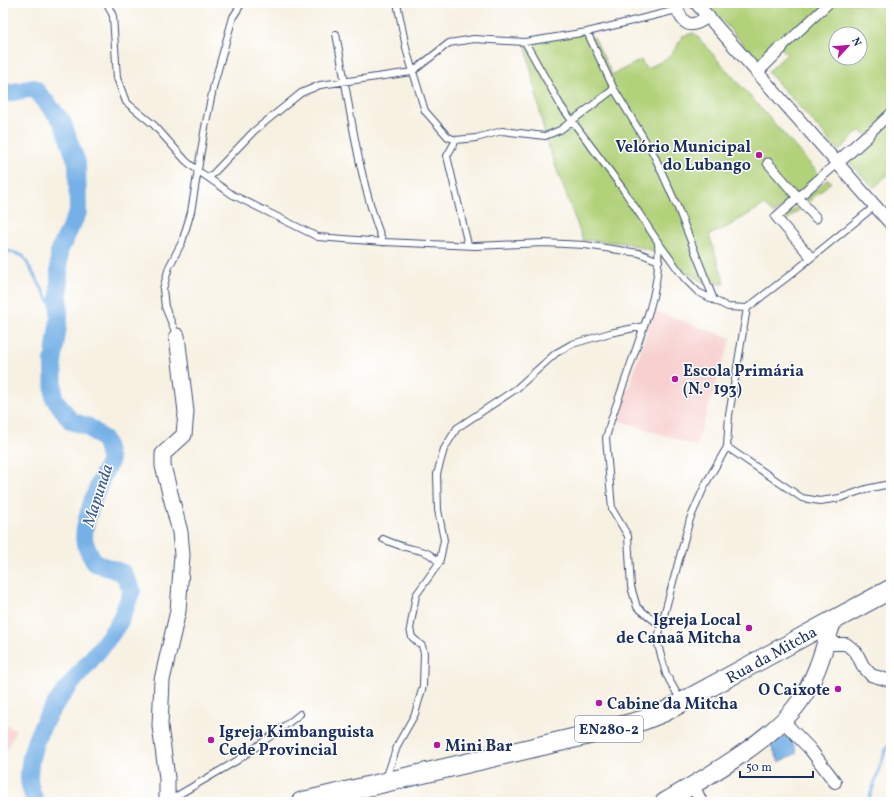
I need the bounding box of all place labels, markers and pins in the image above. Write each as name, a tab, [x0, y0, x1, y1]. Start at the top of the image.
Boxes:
place label: Velório Municipal do Lubango	[615, 137, 752, 177]
marker: Velório Municipal do Lubango	[754, 150, 764, 160]
place label: Escola Primária (N.º 193)	[683, 361, 804, 401]
marker: Escola Primária (N.º 193)	[670, 374, 680, 384]
place label: Igreja Local de Canaã Mitcha	[616, 610, 742, 650]
marker: Igreja Local de Canaã Mitcha	[744, 623, 754, 633]
place label: O Caixote	[758, 680, 830, 702]
marker: O Caixote	[833, 684, 843, 694]
place label: Cabine da Mitcha	[607, 694, 738, 716]
marker: Cabine da Mitcha	[594, 698, 604, 708]
place label: Igreja Kimbanguista Cede Provincial	[219, 722, 375, 762]
marker: Igreja Kimbanguista Cede Provincial	[206, 735, 216, 745]
place label: Mini Bar	[445, 736, 513, 758]
marker: Mini Bar	[432, 740, 442, 750]

